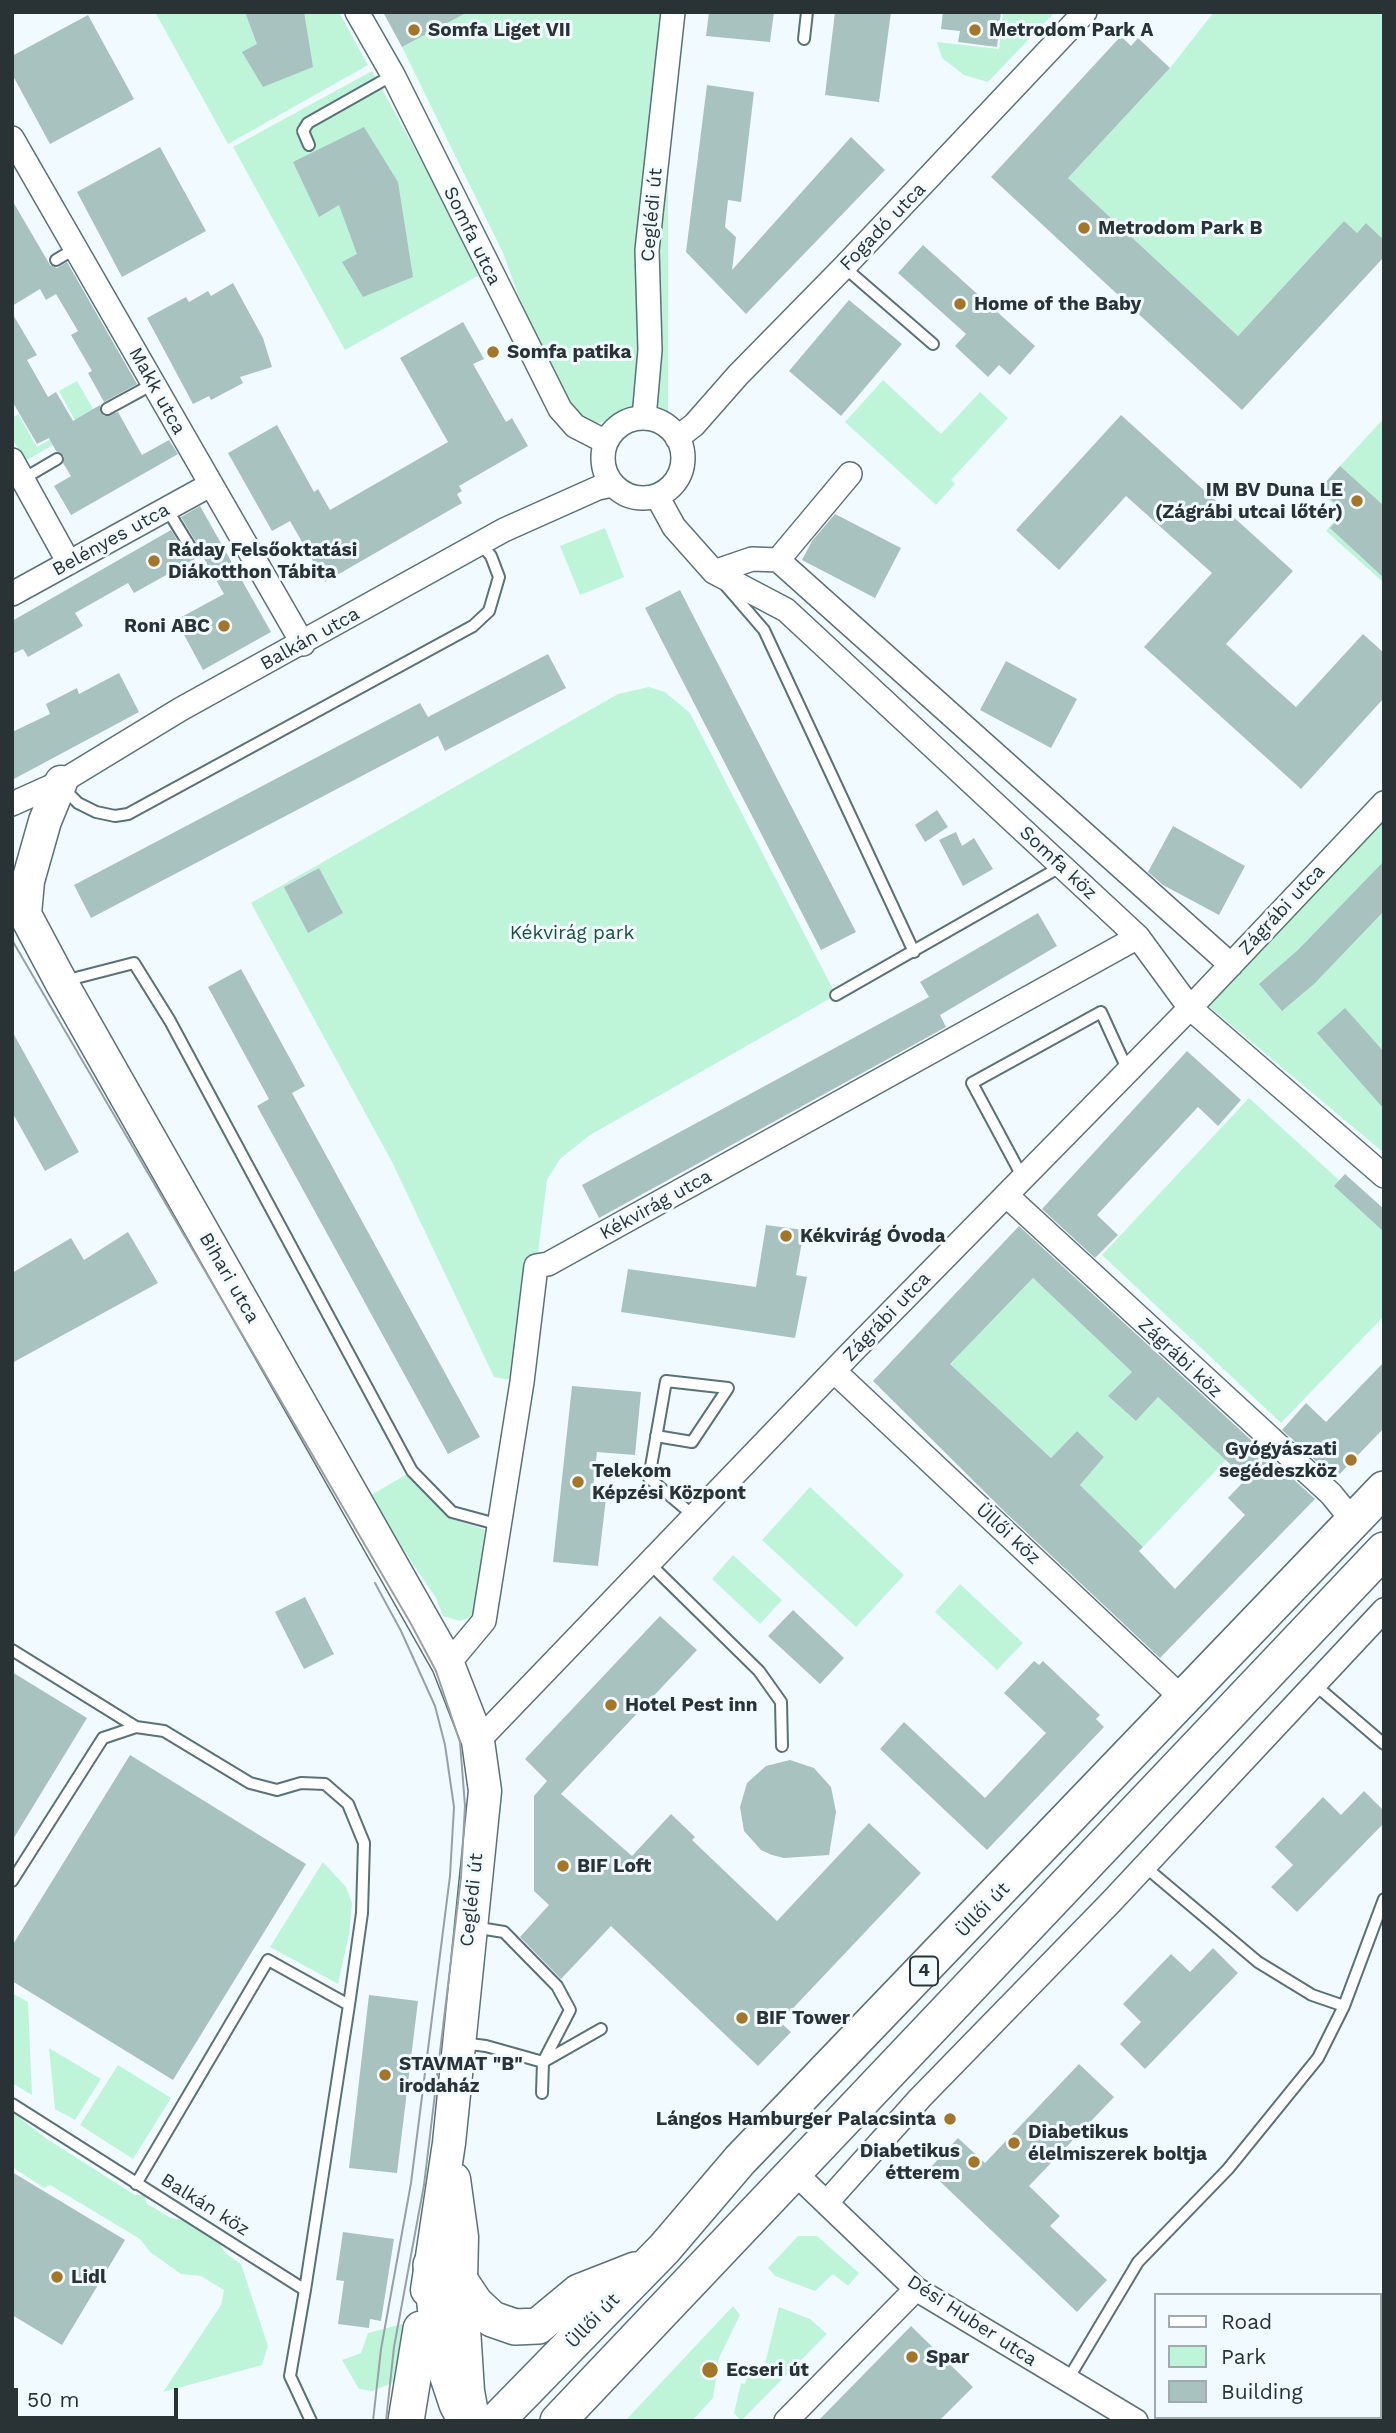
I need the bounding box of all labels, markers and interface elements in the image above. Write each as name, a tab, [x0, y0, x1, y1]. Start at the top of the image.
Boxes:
place label: Somfa Liget VII	[428, 19, 571, 41]
place label: Metrodom Park A	[989, 19, 1153, 41]
marker: Somfa Liget VII	[406, 22, 422, 38]
marker: Metrodom Park A	[967, 22, 983, 38]
street label: Ceglédi út	[637, 167, 667, 263]
street label: Fogadó utca	[835, 178, 931, 276]
street label: Somfa utca	[438, 183, 506, 289]
place label: Metrodom Park B	[1098, 217, 1263, 239]
marker: Metrodom Park B	[1076, 220, 1092, 236]
place label: Home of the Baby	[974, 293, 1141, 315]
marker: Home of the Baby	[952, 296, 968, 312]
place label: Somfa patika	[507, 341, 632, 363]
street label: Makk utca	[124, 344, 190, 438]
marker: Somfa patika	[485, 344, 501, 360]
place label: IM BV Duna LE (Zágrábi utcai lőtér)	[1155, 479, 1343, 523]
marker: IM BV Duna LE (Zágrábi utcai lőtér)	[1349, 493, 1365, 509]
street label: Belényes utca	[49, 499, 173, 581]
place label: Ráday Felsőoktatási Diákotthon Tábita	[168, 539, 357, 583]
marker: Ráday Felsőoktatási Diákotthon Tábita	[146, 553, 162, 569]
street label: Balkán utca	[257, 602, 363, 676]
place label: Roni ABC	[124, 615, 210, 637]
marker: Roni ABC	[216, 618, 232, 634]
street label: Somfa köz	[1015, 821, 1101, 905]
street label: Zágrábi utca	[1234, 860, 1330, 960]
park label: Kékvirág park	[510, 922, 634, 944]
street label: Kékvirág utca	[596, 1165, 716, 1245]
place label: Kékvirág Óvoda	[800, 1225, 945, 1247]
marker: Kékvirág Óvoda	[778, 1228, 794, 1244]
street label: Bihari utca	[194, 1229, 264, 1327]
street label: Zágrábi utca	[839, 1268, 935, 1366]
street label: Zágrábi köz	[1133, 1313, 1227, 1403]
place label: Gyógyászati segédeszköz	[1219, 1438, 1337, 1482]
marker: Gyógyászati segédeszköz	[1343, 1452, 1359, 1468]
place label: Telekom Képzési Központ	[592, 1460, 746, 1504]
marker: Telekom Képzési Központ	[570, 1474, 586, 1490]
street label: Üllői köz	[971, 1498, 1045, 1570]
place label: Hotel Pest inn	[625, 1694, 758, 1716]
marker: Hotel Pest inn	[603, 1697, 619, 1713]
street label: Ceglédi út	[456, 1852, 488, 1948]
place label: BIF Loft	[577, 1855, 651, 1877]
marker: BIF Loft	[555, 1858, 571, 1874]
street label: Üllői út	[951, 1878, 1015, 1942]
road number: 4	[910, 1956, 938, 1985]
place label: BIF Tower	[756, 2007, 850, 2029]
marker: BIF Tower	[734, 2010, 750, 2026]
place label: STAVMAT "B" irodaház	[399, 2053, 523, 2097]
marker: STAVMAT "B" irodaház	[377, 2067, 393, 2083]
place label: Lángos Hamburger Palacsinta	[656, 2108, 936, 2130]
marker: Lángos Hamburger Palacsinta	[942, 2111, 958, 2127]
place label: Diabetikus élelmiszerek boltja	[1028, 2121, 1207, 2165]
marker: Diabetikus élelmiszerek boltja	[1006, 2135, 1022, 2151]
place label: Diabetikus étterem	[860, 2140, 960, 2184]
marker: Diabetikus étterem	[966, 2154, 982, 2170]
street label: Balkán köz	[156, 2169, 254, 2241]
place label: Lidl	[71, 2266, 106, 2288]
marker: Lidl	[49, 2269, 65, 2285]
street label: Dési Huber utca	[903, 2271, 1041, 2371]
street label: Üllői út	[561, 2289, 625, 2353]
legend	[1154, 2293, 1382, 2419]
text: Road	[1221, 2309, 1272, 2334]
text: Park	[1221, 2344, 1266, 2369]
place label: Spar	[926, 2346, 969, 2368]
marker: Spar	[904, 2349, 920, 2365]
place label: Ecseri út	[726, 2359, 809, 2381]
marker: Ecseri út	[700, 2360, 720, 2380]
scale bar	[18, 2374, 182, 2418]
text: Building	[1221, 2379, 1303, 2404]
text: 50 m	[27, 2387, 79, 2412]

